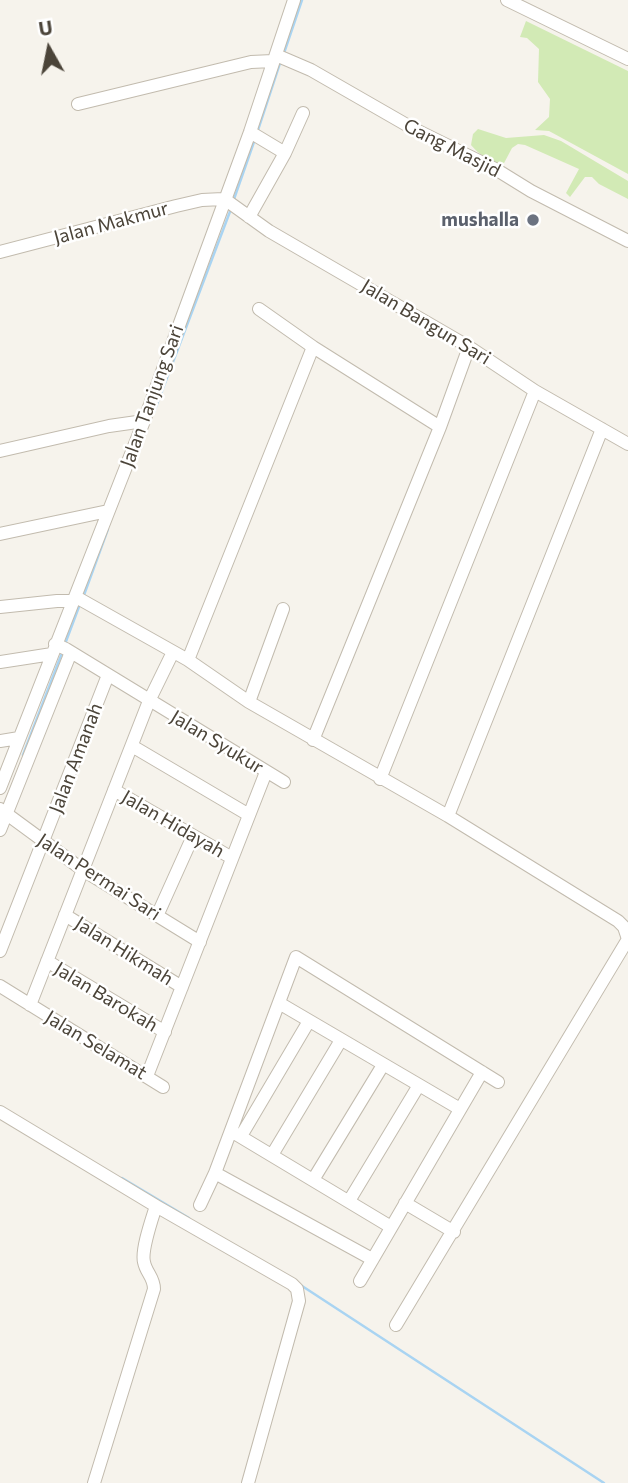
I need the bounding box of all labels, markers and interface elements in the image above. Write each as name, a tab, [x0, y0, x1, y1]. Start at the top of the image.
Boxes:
north arrow	[14, 14, 84, 84]
text: U	[37, 15, 54, 40]
street label: Gang Masjid	[400, 114, 504, 182]
street label: Jalan Makmur	[51, 197, 171, 249]
place label: mushalla	[441, 209, 519, 231]
marker: mushalla	[525, 212, 541, 228]
street label: Jalan Bangun Sari	[357, 274, 495, 370]
street label: Jalan Tanjung Sari	[116, 322, 188, 470]
street label: Jalan Amanah	[45, 700, 107, 816]
street label: Jalan Syukur	[166, 705, 268, 779]
street label: Jalan Hidayah	[117, 785, 229, 863]
street label: Jalan Permai Sari	[33, 829, 165, 925]
street label: Jalan Hikmah	[71, 912, 177, 990]
street label: Jalan Barokah	[50, 957, 162, 1037]
street label: Jalan Selamat	[41, 1006, 151, 1084]

